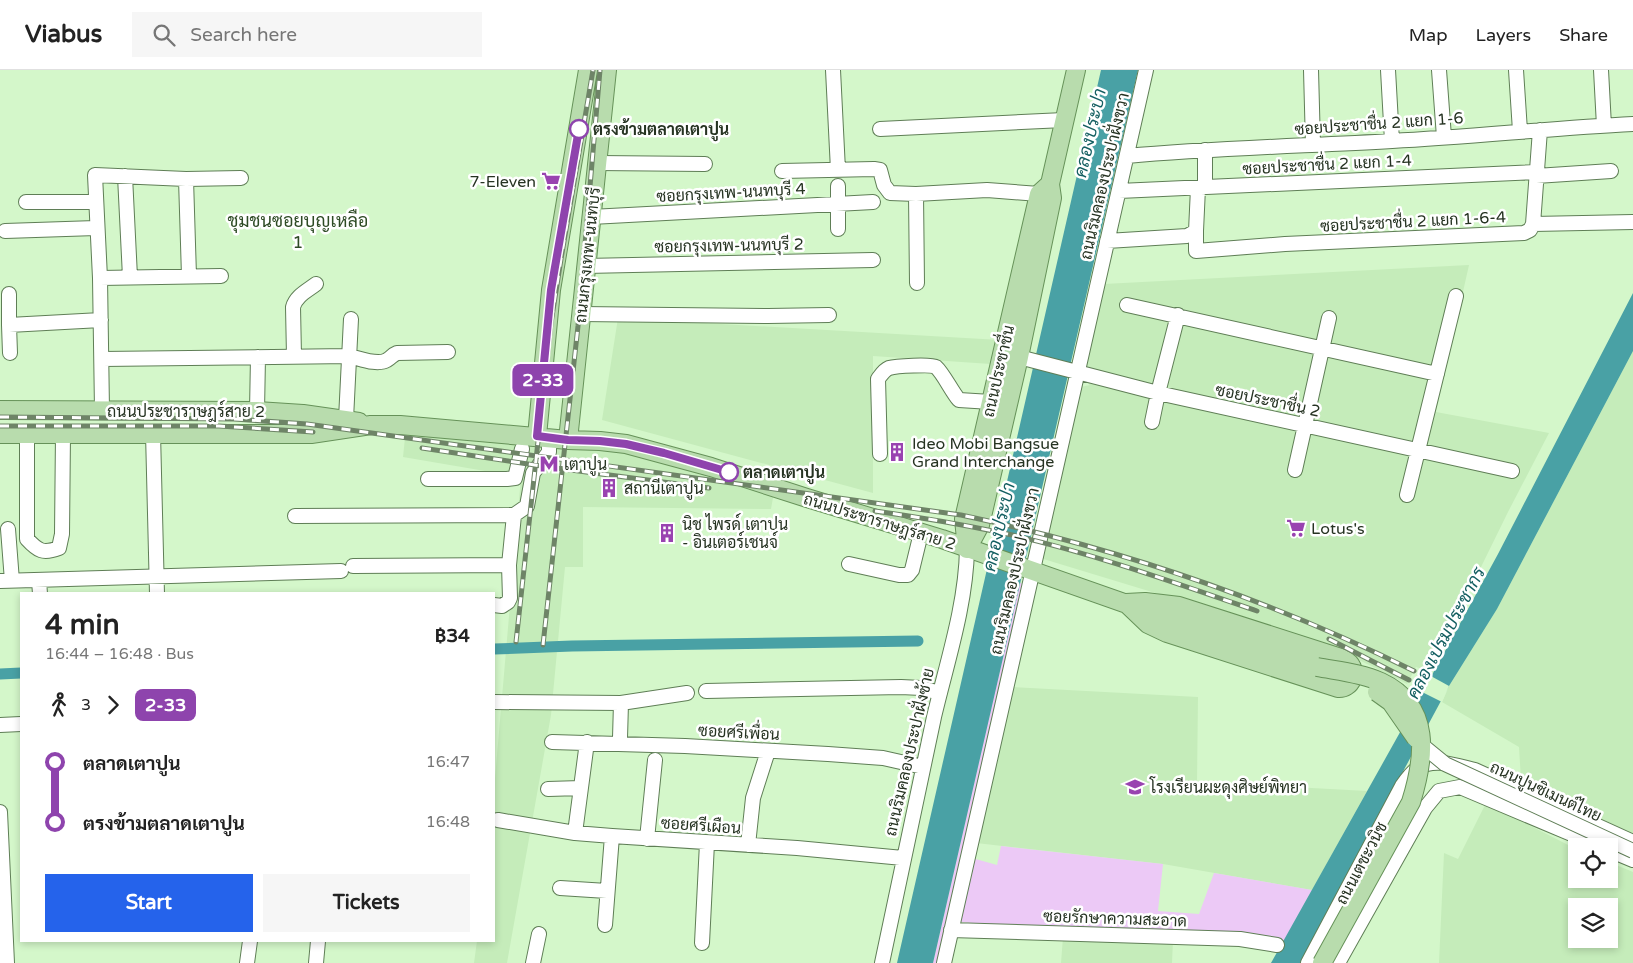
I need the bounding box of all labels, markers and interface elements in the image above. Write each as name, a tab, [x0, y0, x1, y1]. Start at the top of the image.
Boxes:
search box	[132, 12, 482, 57]
text: Viabus	[25, 20, 102, 49]
icon: search	[150, 21, 178, 49]
text: Search here	[190, 24, 297, 46]
text: Map	[1409, 24, 1448, 46]
text: Layers	[1476, 24, 1531, 46]
text: Share	[1559, 24, 1608, 46]
water label: คลองประปา	[1069, 86, 1111, 180]
street label: ถนนริมคลองประปาฝั่งขวา	[1072, 90, 1134, 262]
street label: ซอยประชาชื่น 2 แยก 1-6	[1294, 103, 1464, 140]
place label: ตรงข้ามตลาดเตาปูน	[593, 118, 729, 142]
marker: ตรงข้ามตลาดเตาปูน	[569, 119, 589, 139]
street label: ซอยประชาชื่น 2 แยก 1-4	[1242, 146, 1412, 179]
supermarket icon: 7-Eleven	[540, 170, 562, 192]
place label: 7-Eleven	[469, 172, 536, 192]
street label: ซอยกรุงเทพ-นนทบุรี 4	[656, 177, 806, 208]
street label: ถนนกรุงเทพ-นนทบุรี	[569, 186, 606, 324]
street label: ซอยประชาชื่น 2 แยก 1-6-4	[1319, 202, 1506, 237]
district label: ชุมชนซอยบุญเหลือ 1	[228, 209, 368, 253]
street label: ซอยกรุงเทพ-นนทบุรี 2	[654, 233, 804, 258]
street label: ถนนประชาชื่น	[974, 322, 1019, 419]
line badge: 2-33	[508, 364, 578, 396]
text: 2-33	[522, 369, 564, 391]
street label: ซอยประชาชื่น 2	[1214, 375, 1323, 422]
street label: ถนนประชาราษฎร์สาย 2	[107, 399, 265, 422]
place label: Ideo Mobi Bangsue Grand Interchange	[912, 434, 1059, 472]
building icon: Ideo Mobi Bangsue Grand Interchange	[886, 441, 908, 463]
metro station icon: เตาปูน	[538, 453, 560, 475]
place label: เตาปูน	[564, 455, 607, 476]
marker: ตลาดเตาปูน	[719, 462, 739, 482]
place label: ตลาดเตาปูน	[743, 463, 825, 485]
building icon: สถานีเตาปูน	[598, 477, 620, 499]
place label: สถานีเตาปูน	[624, 477, 704, 500]
water label: คลองประปา	[978, 480, 1020, 574]
street label: ถนนริมคลองประปาฝั่งขวา	[982, 485, 1044, 657]
street label: ถนนประชาราษฎร์สาย 2	[801, 486, 959, 555]
place label: นิช ไพรด์ เตาปูน - อินเตอร์เชนจ์	[682, 512, 788, 553]
supermarket icon: Lotus's	[1285, 517, 1307, 539]
place label: Lotus's	[1311, 519, 1365, 539]
building icon: นิช ไพรด์ เตาปูน - อินเตอร์เชนจ์	[656, 522, 678, 544]
water label: คลองเปรมประชากร	[1402, 562, 1491, 703]
text: 4 min	[45, 608, 120, 642]
text: ฿34	[435, 625, 470, 647]
text: 16:44 – 16:48 · Bus	[45, 644, 194, 664]
street label: ถนนริมคลองประปาฝั่งซ้าย	[877, 665, 939, 838]
icon: walk	[45, 691, 73, 719]
icon: forward	[99, 691, 127, 719]
text: 2-33	[145, 694, 186, 716]
text: 3	[81, 695, 91, 715]
street label: ซอยศรีเพื่อน	[698, 716, 781, 745]
text: 16:47	[426, 752, 470, 772]
text: ตลาดเตาปูน	[83, 753, 181, 775]
street label: ถนนปูนซิเมนต์ไทย	[1486, 755, 1606, 827]
place label: โรงเรียนผะดุงศิษย์พิทยา	[1149, 775, 1307, 799]
school or university icon: โรงเรียนผะดุงศิษย์พิทยา	[1124, 776, 1146, 798]
street label: ซอยศรีเผือน	[660, 811, 742, 839]
text: 16:48	[426, 812, 470, 832]
text: ตรงข้ามตลาดเตาปูน	[83, 813, 245, 835]
street label: ถนนเตชะวนิช	[1332, 819, 1392, 908]
map controls	[1568, 838, 1618, 948]
button: locate	[1568, 838, 1618, 888]
button: Start	[45, 874, 253, 932]
button: Tickets	[263, 874, 470, 932]
button: layers	[1568, 898, 1618, 948]
street label: ซอยรักษาความสะอาด	[1043, 905, 1187, 932]

